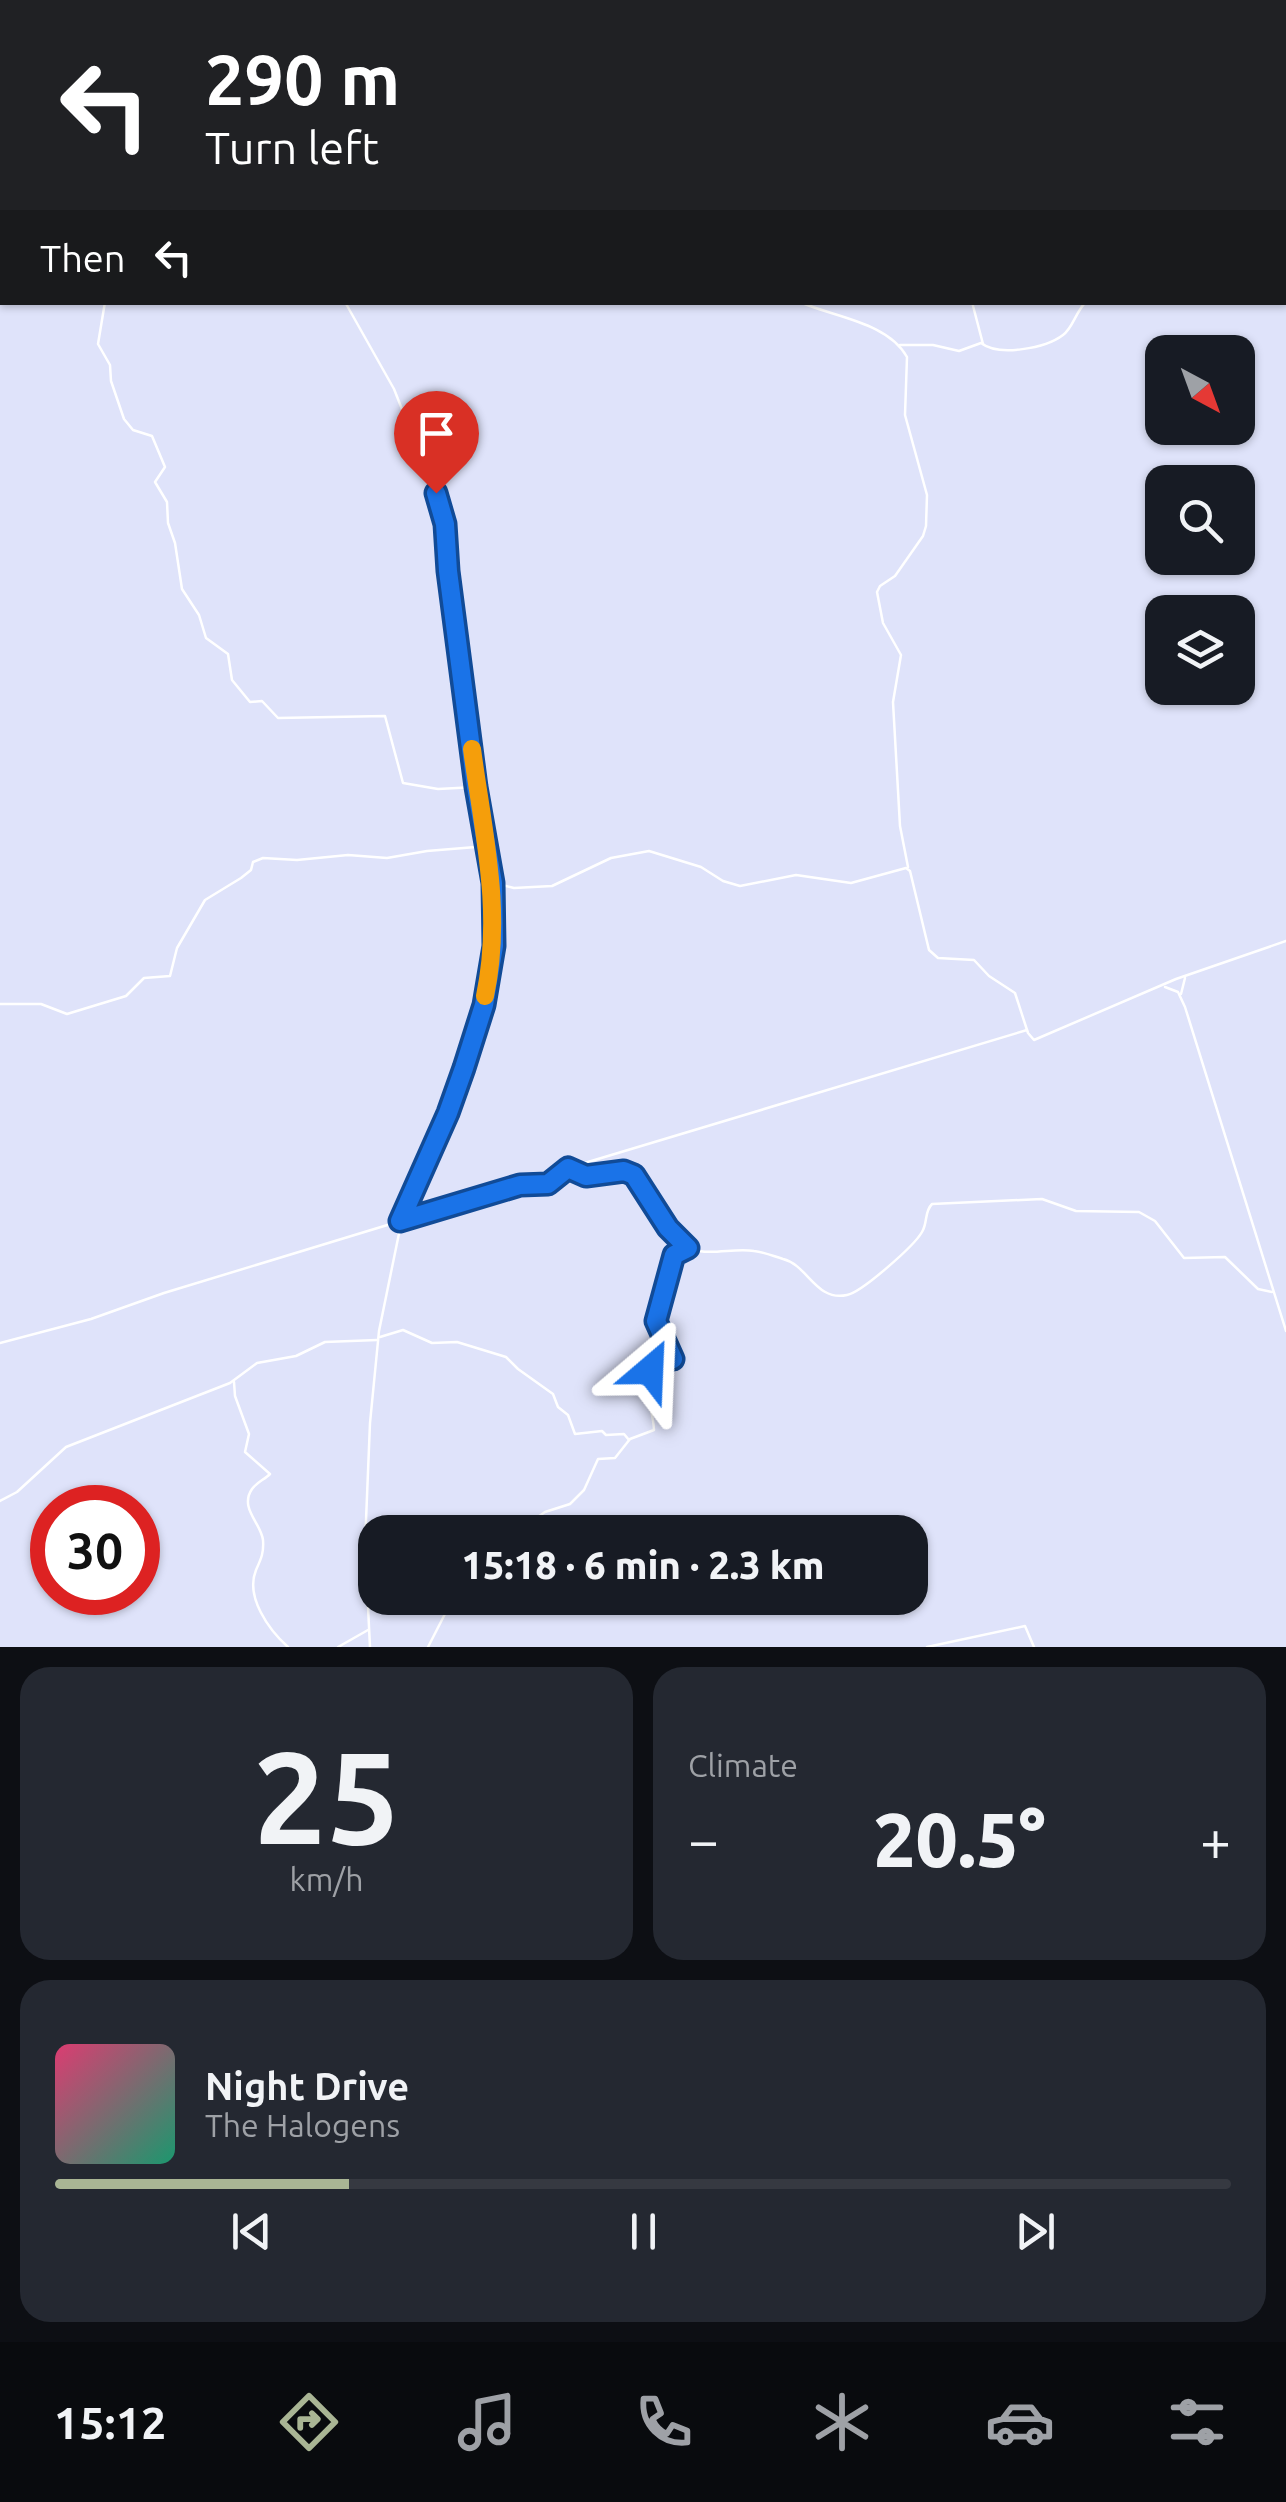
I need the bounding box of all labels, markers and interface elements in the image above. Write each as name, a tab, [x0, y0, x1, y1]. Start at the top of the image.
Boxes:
icon: left	[40, 40, 170, 170]
text: 290 m	[205, 40, 400, 118]
text: Turn left	[205, 122, 379, 173]
icon: left	[146, 230, 201, 285]
text: Then	[40, 237, 126, 279]
north arrow	[1145, 335, 1255, 445]
map controls	[1145, 335, 1255, 705]
pin	[394, 391, 479, 494]
icon: arrive	[409, 406, 464, 461]
button: search	[1145, 465, 1255, 575]
button: layers	[1145, 595, 1255, 705]
position arrow	[598, 1318, 702, 1422]
speed limit sign: 30	[30, 1485, 160, 1615]
text: 15:18 · 6 min · 2.3 km	[461, 1544, 825, 1586]
text: 25	[253, 1723, 400, 1869]
text: Climate	[688, 1747, 798, 1783]
text: 20.5°	[873, 1797, 1046, 1881]
text: −	[688, 1809, 719, 1870]
text: +	[1200, 1809, 1231, 1870]
text: km/h	[290, 1861, 363, 1897]
text: Night Drive	[205, 2065, 409, 2107]
text: The Halogens	[205, 2107, 400, 2143]
icon: previous	[224, 2204, 279, 2259]
icon: pause	[616, 2204, 671, 2259]
icon: next	[1008, 2204, 1063, 2259]
icon: directions	[274, 2387, 344, 2457]
icon: music	[452, 2387, 522, 2457]
icon: phone	[629, 2387, 699, 2457]
icon: climate	[807, 2387, 877, 2457]
icon: car	[985, 2387, 1055, 2457]
icon: filters	[1162, 2387, 1232, 2457]
text: 15:12	[54, 2397, 166, 2448]

